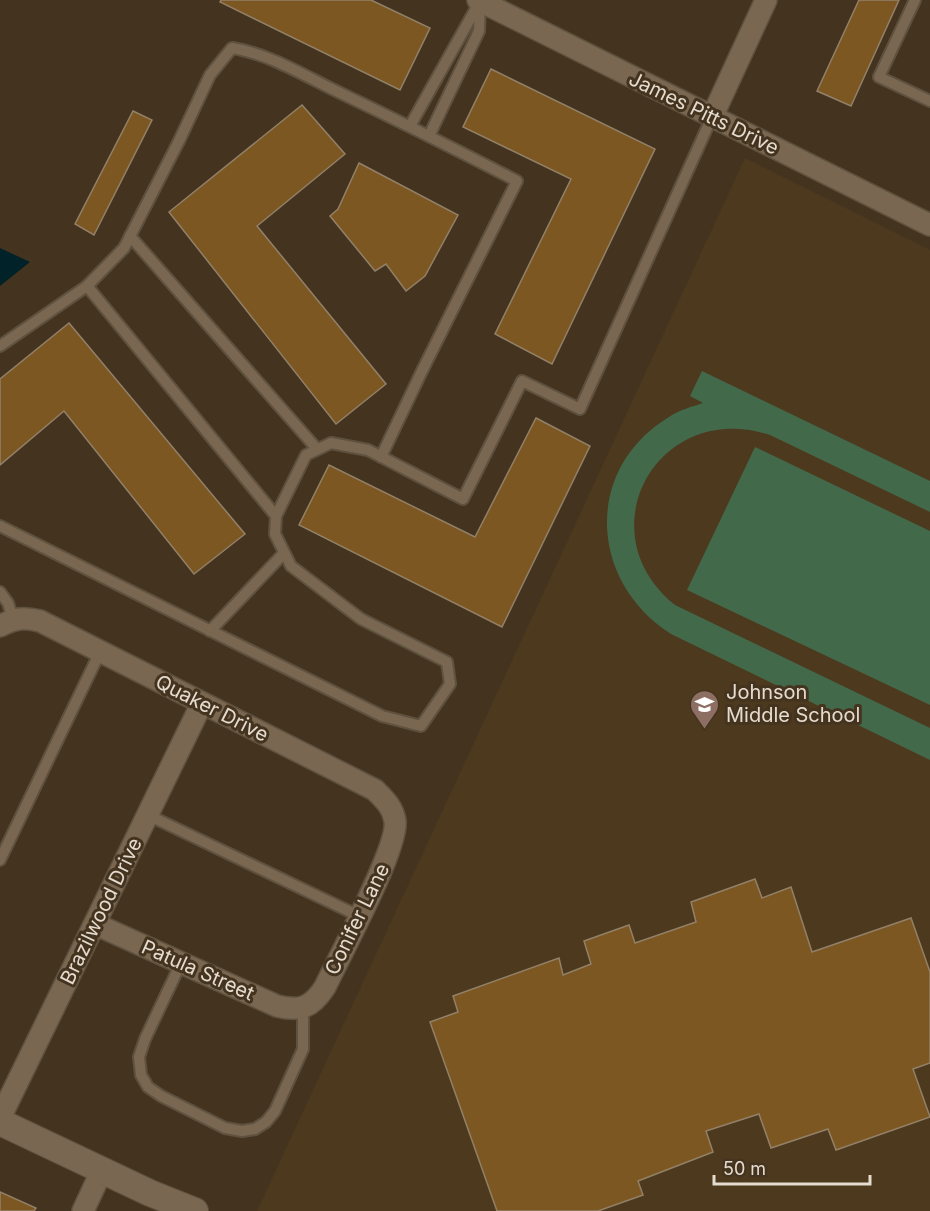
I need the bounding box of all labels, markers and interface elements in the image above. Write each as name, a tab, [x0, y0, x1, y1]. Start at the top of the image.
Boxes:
street label: James Pitts Drive	[625, 66, 783, 160]
street label: Quaker Drive	[152, 669, 272, 747]
place label: Johnson Middle School	[726, 680, 860, 727]
school or university icon: Johnson Middle School	[689, 688, 721, 730]
street label: Brazilwood Drive	[55, 834, 147, 988]
street label: Conifer Lane	[320, 859, 394, 979]
street label: Patula Street	[138, 935, 258, 1006]
scale bar	[714, 1148, 870, 1186]
text: 50 m	[723, 1158, 766, 1179]

